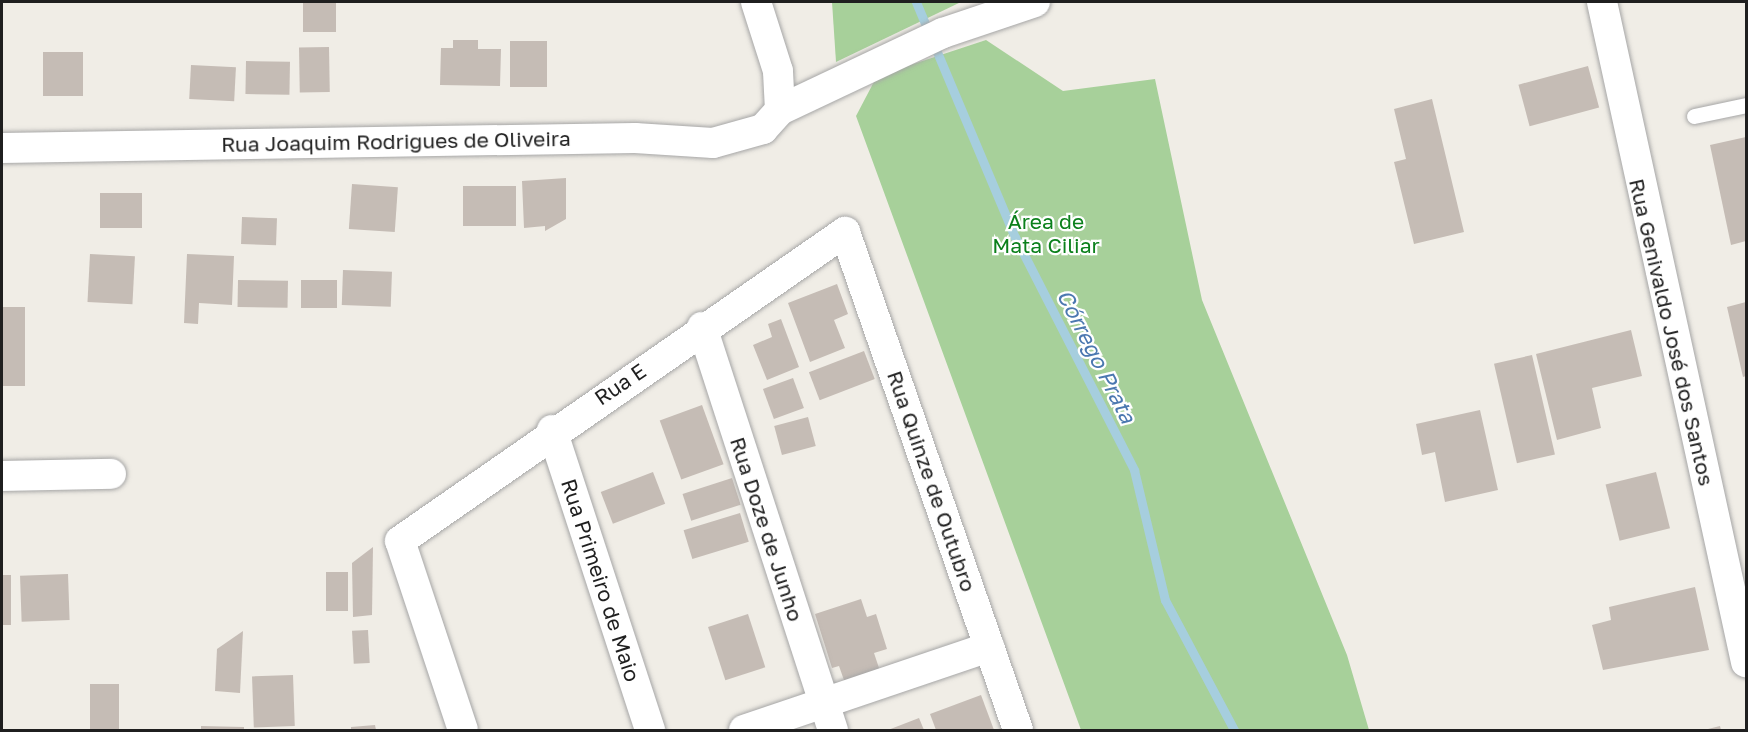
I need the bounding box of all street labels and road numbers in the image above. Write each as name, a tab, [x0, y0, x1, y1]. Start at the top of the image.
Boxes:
street label: Rua Joaquim Rodrigues de Oliveira	[221, 125, 571, 157]
street label: Rua Genivaldo José dos Santos	[1624, 176, 1720, 488]
street label: Rua E	[590, 358, 650, 410]
street label: Rua Quinze de Outubro	[882, 367, 982, 595]
street label: Rua Doze de Junho	[725, 434, 809, 624]
street label: Rua Primeiro de Maio	[556, 475, 646, 685]

